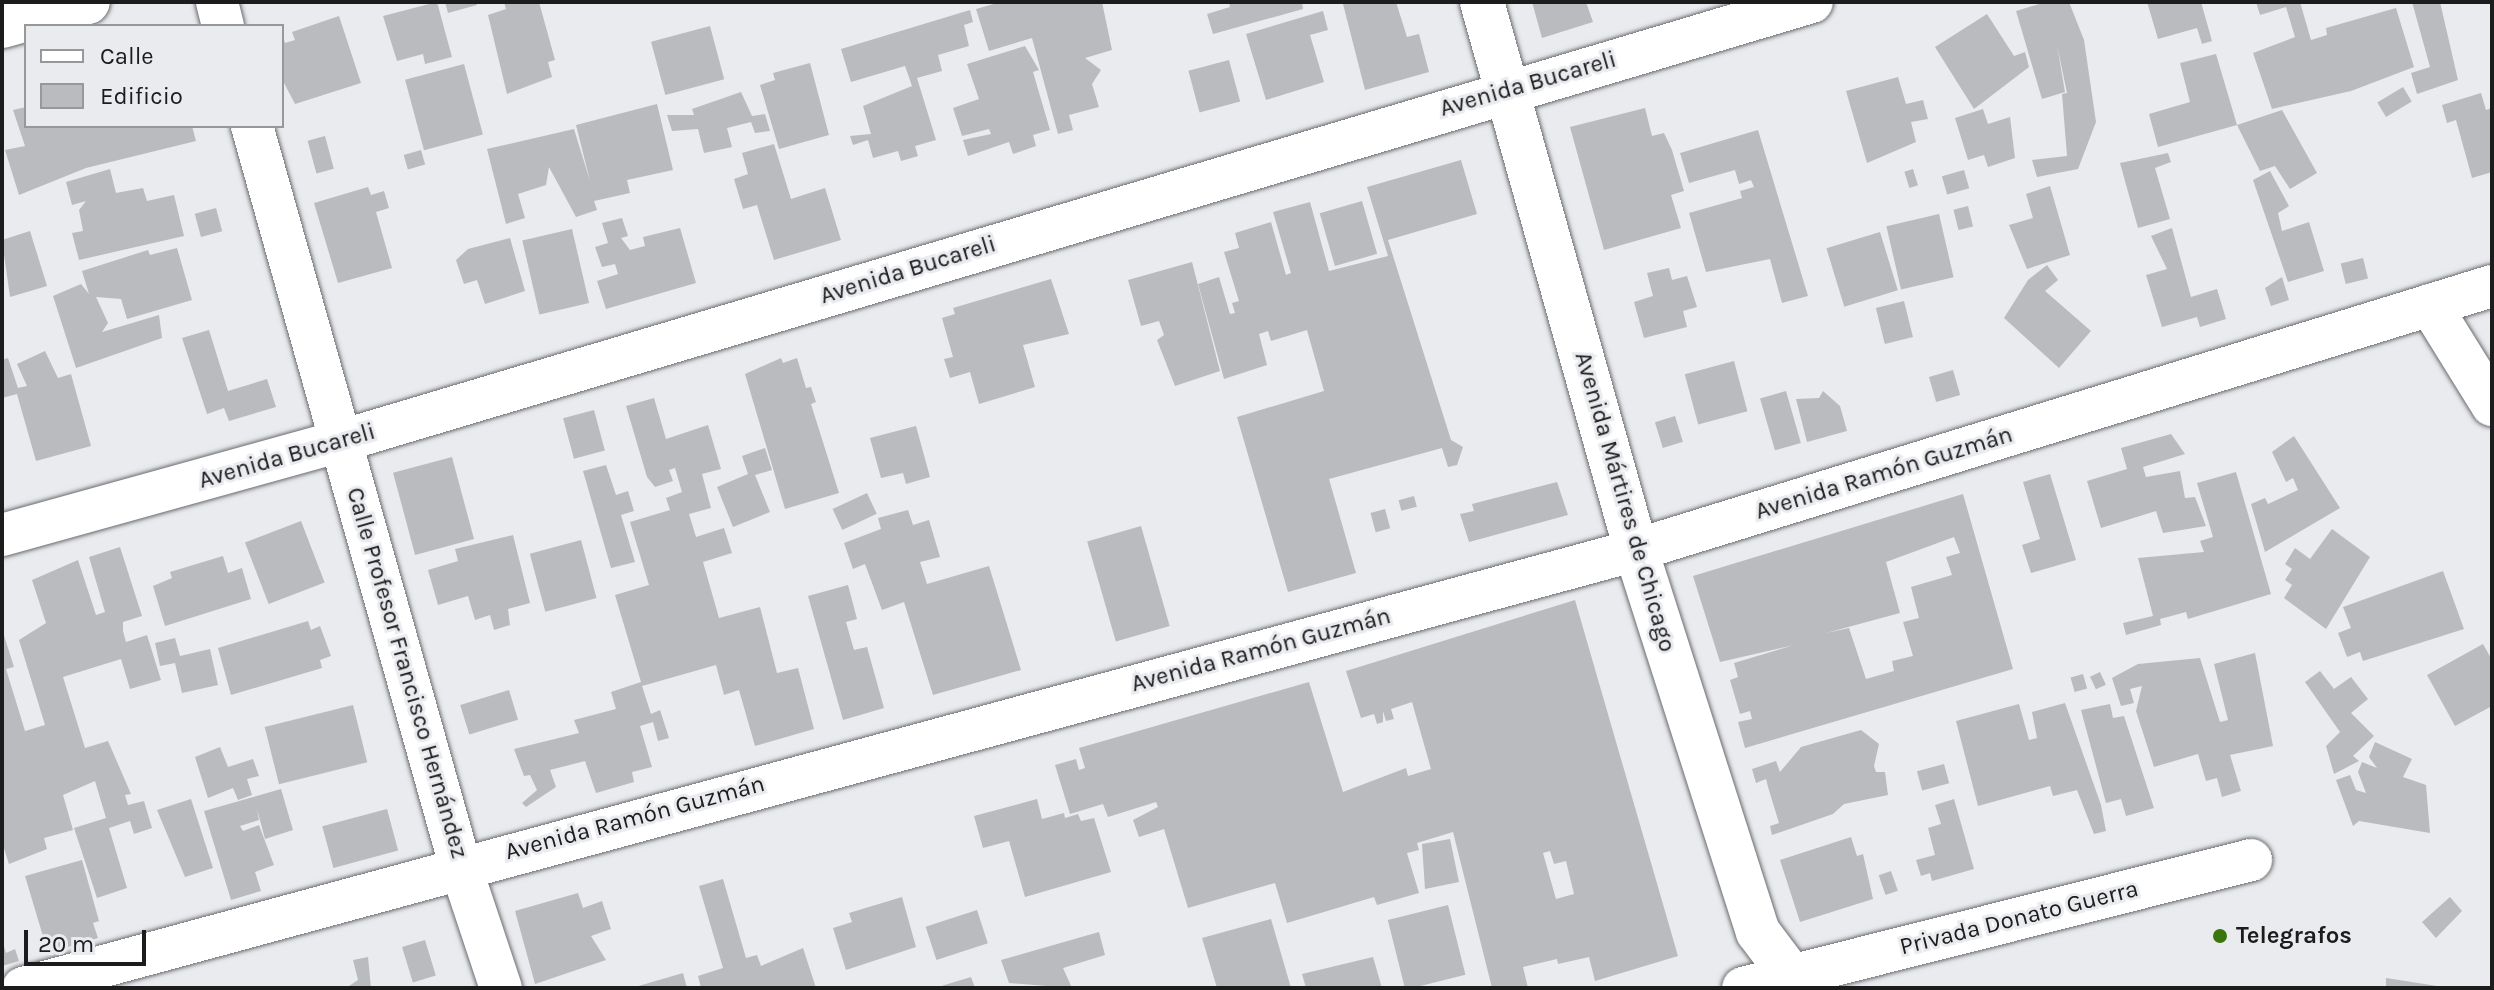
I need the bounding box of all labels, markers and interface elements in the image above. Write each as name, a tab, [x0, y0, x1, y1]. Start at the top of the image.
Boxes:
legend	[24, 24, 284, 128]
text: Calle	[100, 42, 154, 70]
street label: Avenida Bucareli	[1436, 45, 1620, 123]
text: Edificio	[100, 82, 183, 110]
street label: Avenida Bucareli	[817, 230, 999, 310]
street label: Avenida Mártires de Chicago	[1568, 349, 1682, 655]
street label: Avenida Bucareli	[195, 417, 379, 495]
street label: Avenida Ramón Guzmán	[1752, 420, 2016, 526]
street label: Calle Profesor Francisco Hernández	[340, 484, 474, 862]
street label: Avenida Ramón Guzmán	[1128, 601, 1394, 699]
street label: Avenida Ramón Guzmán	[502, 769, 768, 867]
street label: Privada Donato Guerra	[1897, 874, 2141, 962]
scale bar	[28, 914, 150, 964]
place label: Telegrafos	[2236, 922, 2352, 950]
marker: Telegrafos	[2211, 927, 2229, 945]
text: 20 m	[38, 930, 94, 958]

